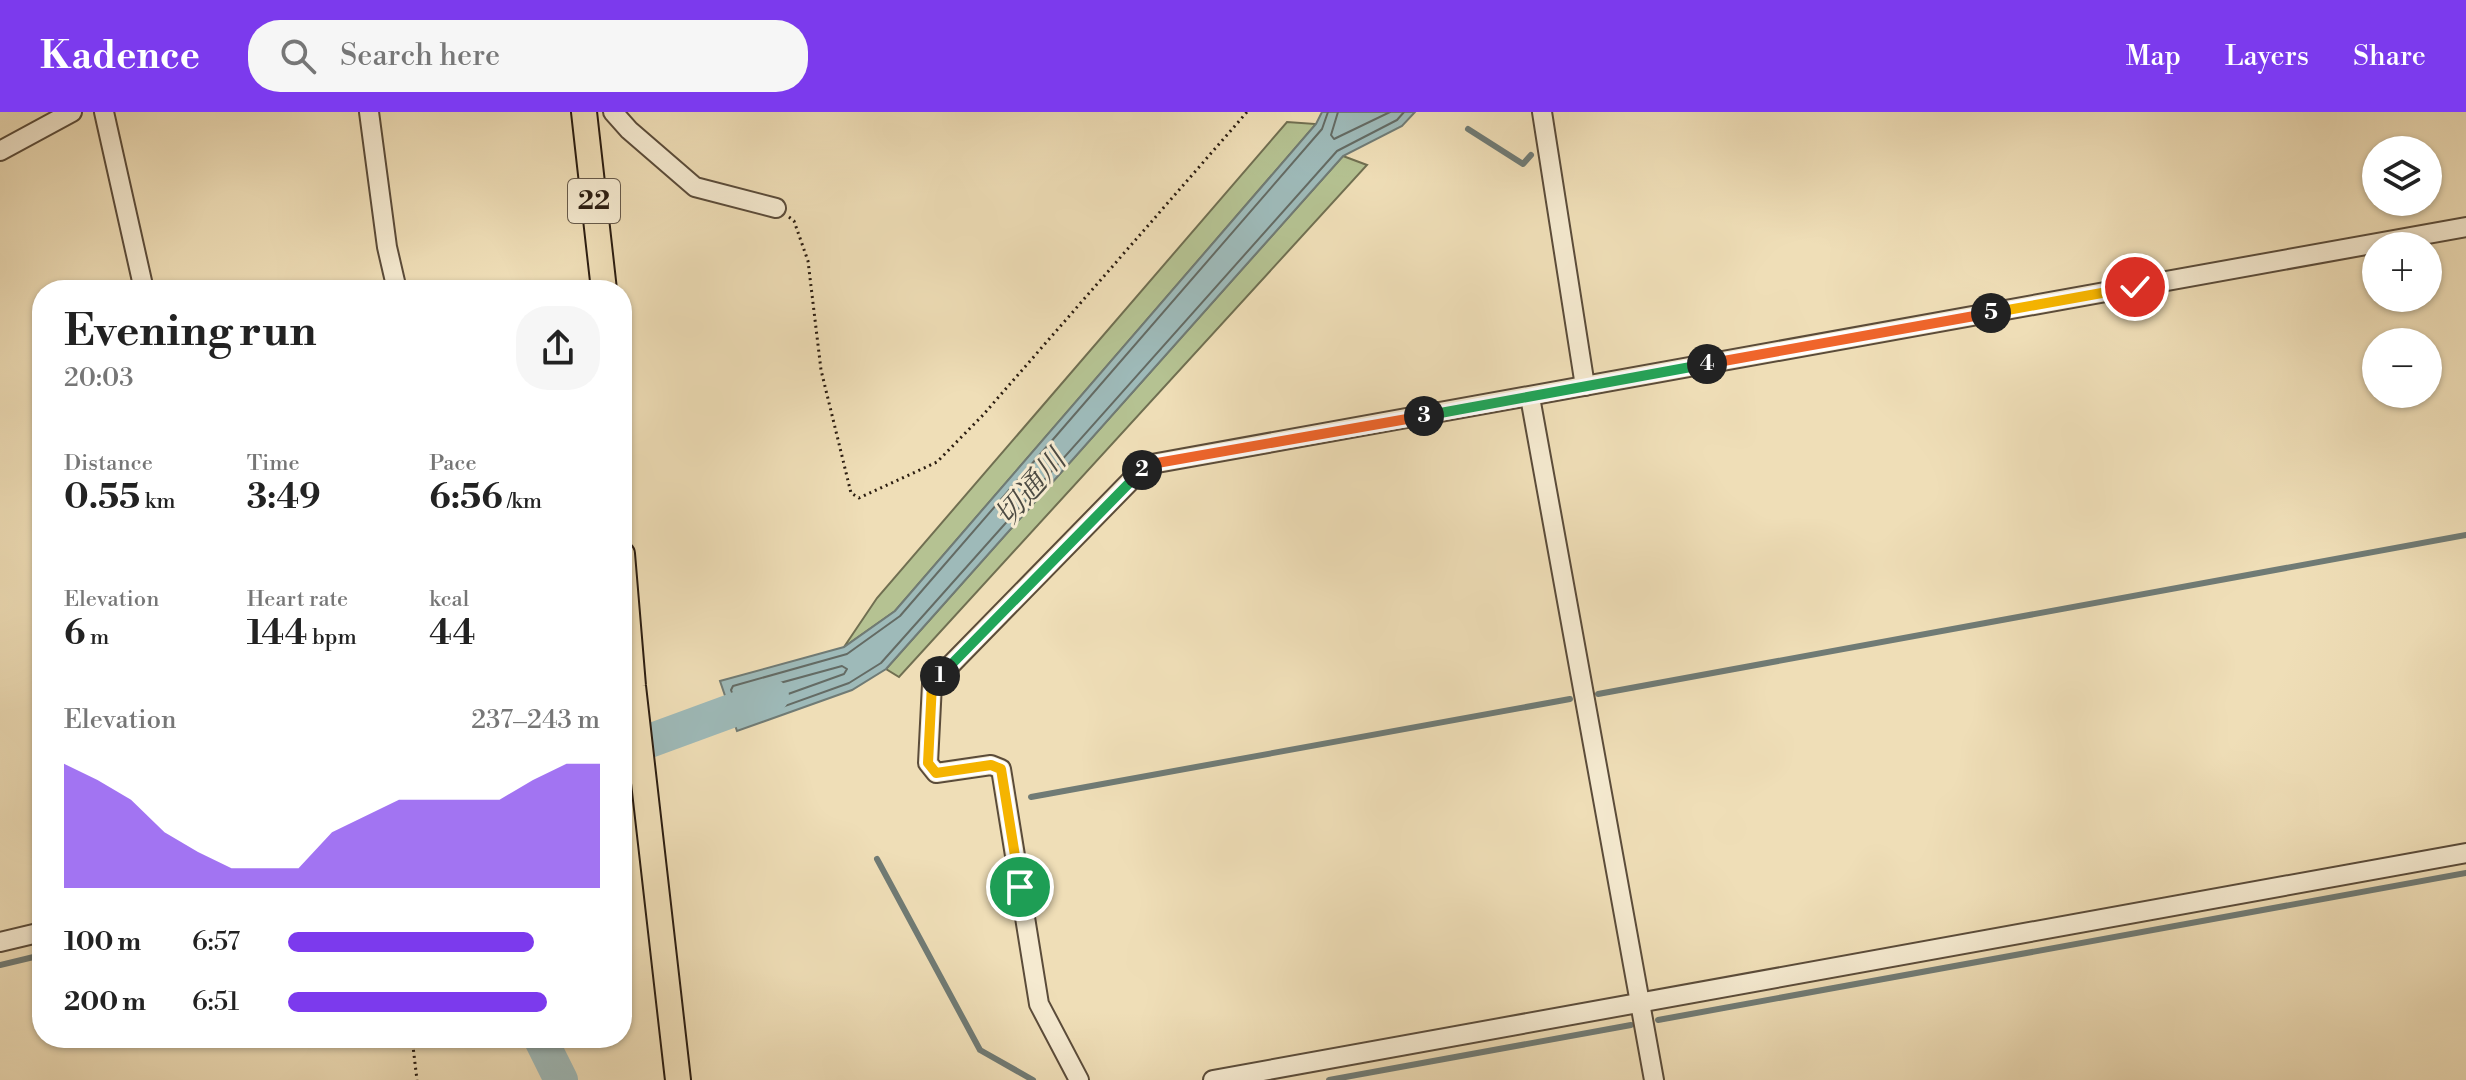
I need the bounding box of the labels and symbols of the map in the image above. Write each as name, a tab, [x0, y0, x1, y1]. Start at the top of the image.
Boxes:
road number: 22	[568, 179, 620, 223]
pin	[2101, 253, 2169, 321]
pin: 5	[1971, 293, 2011, 333]
pin: 4	[1687, 344, 1727, 384]
pin: 3	[1404, 396, 1444, 436]
water label: 切通川	[987, 440, 1077, 535]
pin: 2	[1122, 450, 1162, 490]
pin: 1	[920, 656, 960, 696]
pin	[986, 853, 1054, 921]

